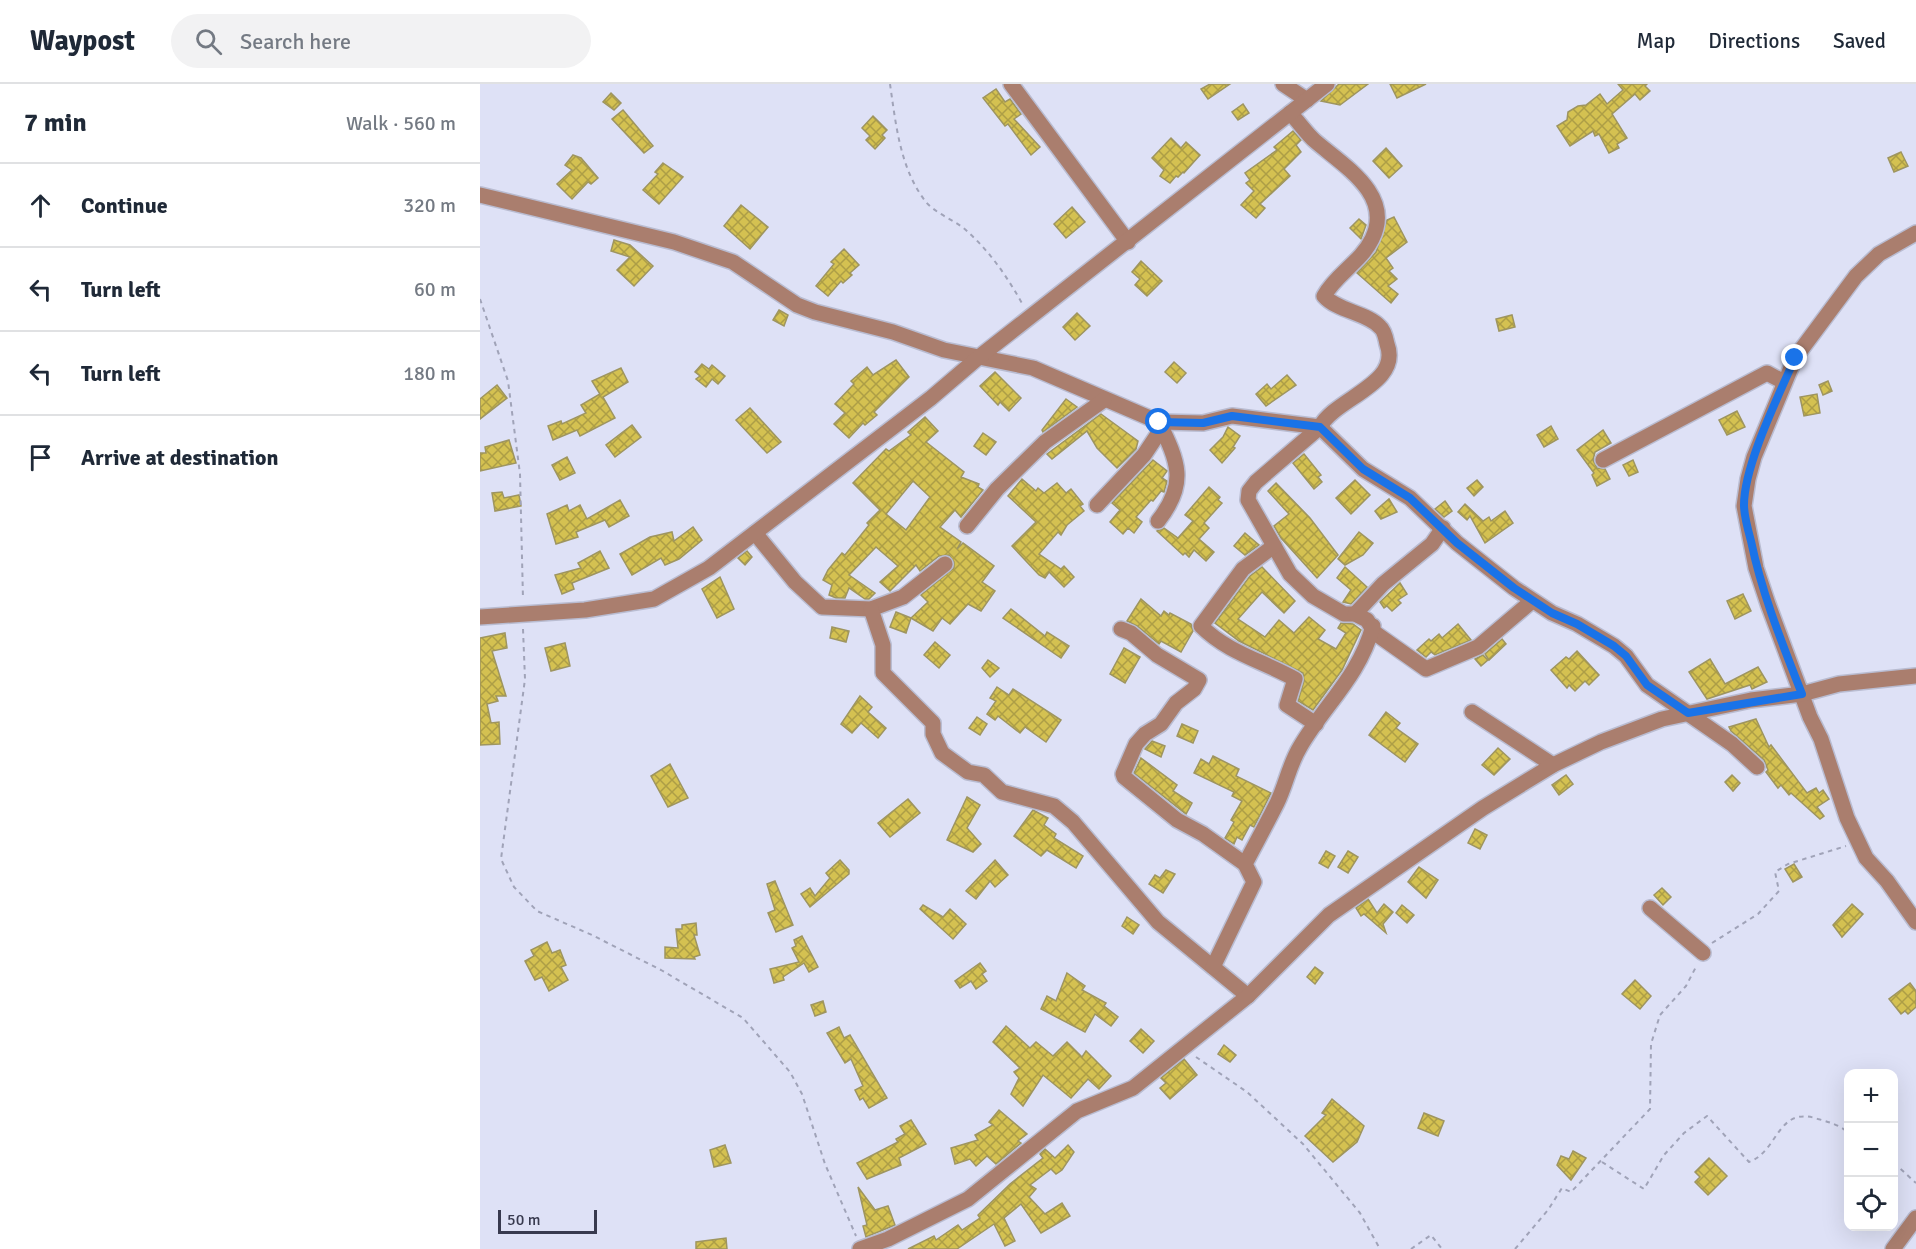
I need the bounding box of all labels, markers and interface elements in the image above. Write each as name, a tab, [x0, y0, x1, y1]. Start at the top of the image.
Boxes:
search box	[171, 14, 591, 68]
text: Waypost	[30, 24, 135, 58]
icon: search	[192, 25, 225, 58]
text: Search here	[240, 28, 351, 55]
text: Map	[1637, 28, 1675, 54]
text: Directions	[1708, 28, 1800, 54]
text: Saved	[1833, 28, 1886, 54]
text: 7 min	[24, 107, 87, 139]
text: Walk · 560 m	[346, 111, 456, 136]
icon: ahead	[24, 189, 57, 222]
text: Continue	[81, 192, 168, 219]
text: 320 m	[403, 193, 456, 218]
icon: left	[24, 273, 57, 306]
text: Turn left	[81, 276, 161, 303]
text: 60 m	[414, 277, 456, 302]
route end	[1781, 344, 1807, 370]
icon: left	[24, 357, 57, 390]
text: Turn left	[81, 360, 161, 387]
text: 180 m	[403, 361, 456, 386]
route start	[1145, 408, 1171, 434]
icon: arrive	[24, 441, 57, 474]
text: Arrive at destination	[81, 444, 278, 471]
map controls	[1844, 1069, 1898, 1231]
button: +	[1844, 1069, 1898, 1123]
button: −	[1844, 1123, 1898, 1177]
button: locate	[1844, 1177, 1898, 1231]
scale bar	[498, 1207, 597, 1234]
text: 50 m	[507, 1210, 541, 1230]

